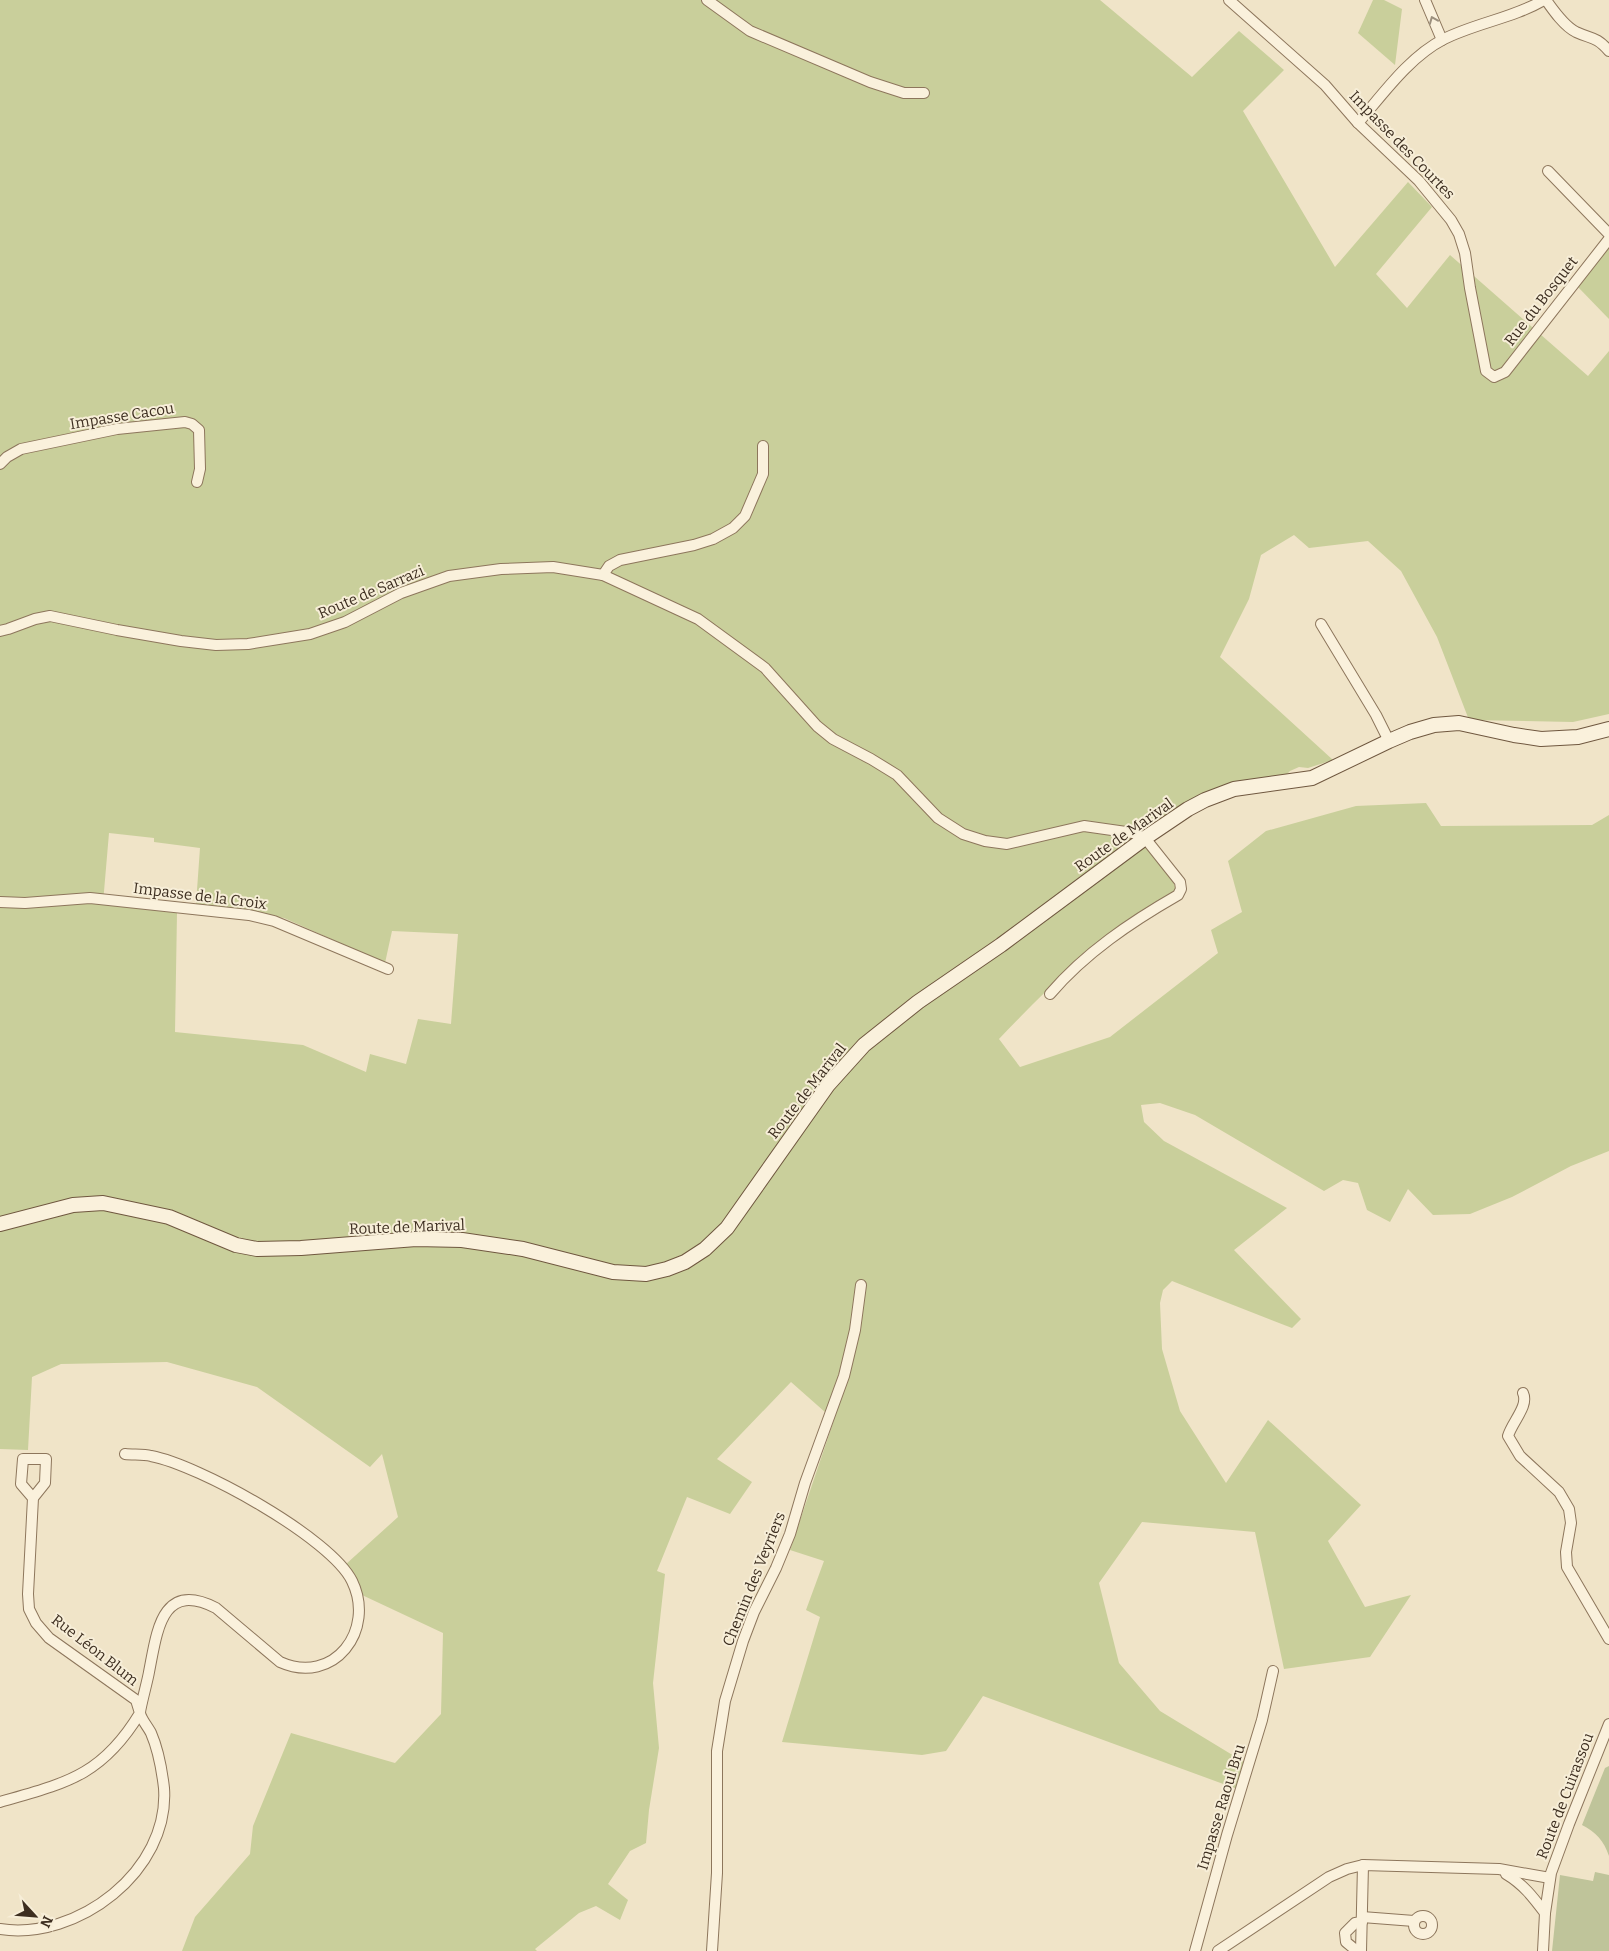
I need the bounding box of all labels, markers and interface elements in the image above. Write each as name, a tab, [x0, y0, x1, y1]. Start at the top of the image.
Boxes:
one-way arrow	[1429, 16, 1440, 25]
street label: Impasse des Courtes	[1346, 87, 1458, 203]
street label: Rue du Bosquet	[1501, 252, 1582, 349]
street label: Impasse Cacou	[69, 399, 175, 433]
street label: Route de Sarrazi	[315, 561, 427, 622]
street label: Route de Marival	[1071, 794, 1177, 876]
street label: Impasse de la Croix	[132, 879, 268, 913]
street label: Route de Marival	[764, 1040, 850, 1142]
street label: Route de Marival	[349, 1216, 465, 1238]
street label: Chemin des Veyriers	[719, 1509, 789, 1649]
street label: Rue Léon Blum	[48, 1611, 142, 1690]
street label: Route de Cuirassou	[1533, 1730, 1597, 1862]
street label: Impasse Raoul Bru	[1193, 1742, 1249, 1872]
north arrow	[10, 1891, 60, 1941]
text: N	[36, 1913, 56, 1930]

